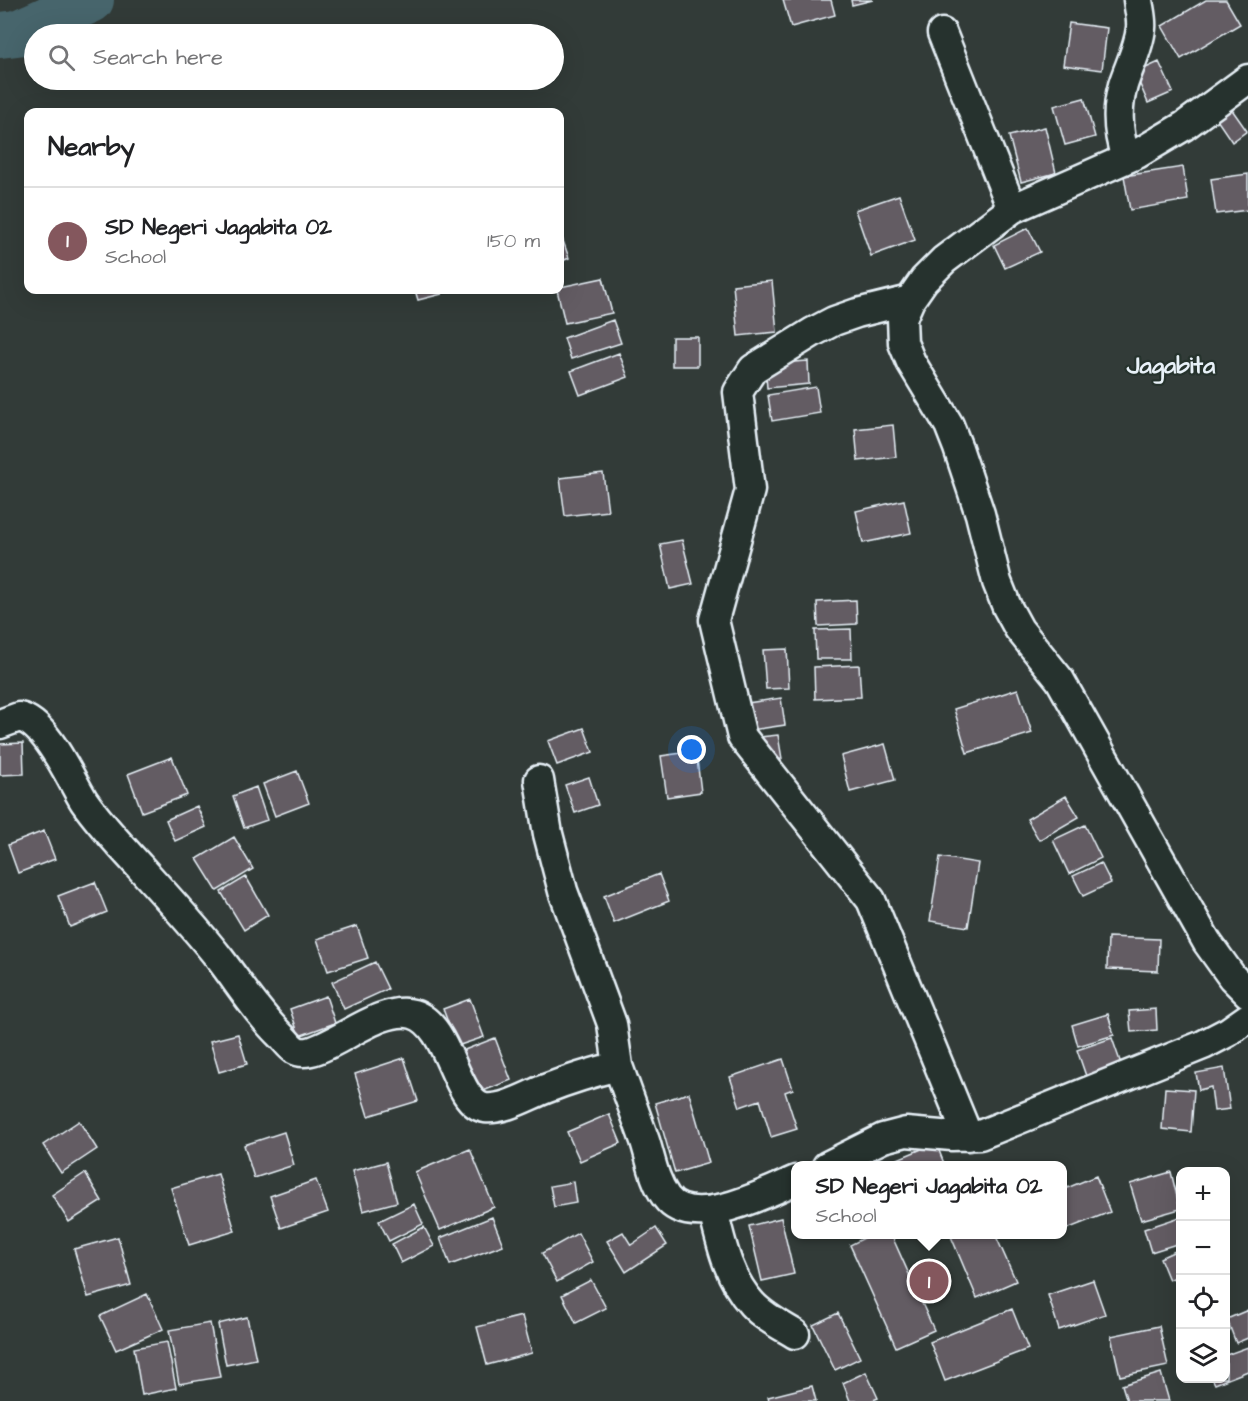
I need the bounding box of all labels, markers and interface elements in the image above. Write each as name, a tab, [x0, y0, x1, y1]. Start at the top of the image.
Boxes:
search box	[24, 24, 564, 90]
icon: search	[45, 41, 78, 74]
text: Search here	[93, 42, 223, 73]
text: Nearby	[48, 129, 135, 165]
text: SD Negeri Jagabita 02	[105, 212, 332, 243]
text: 1	[66, 227, 69, 255]
text: 150 m	[487, 227, 540, 255]
text: School	[105, 243, 166, 271]
district label: Jagabita	[1126, 349, 1216, 384]
your location	[677, 735, 706, 764]
popup	[791, 1161, 1067, 1239]
map controls	[1176, 1167, 1230, 1383]
button: +	[1176, 1167, 1230, 1221]
text: SD Negeri Jagabita 02	[816, 1171, 1042, 1202]
text: School	[816, 1202, 877, 1230]
button: −	[1176, 1221, 1230, 1275]
pin: 1	[910, 1258, 948, 1304]
button: locate	[1176, 1275, 1230, 1329]
button: layers	[1176, 1329, 1230, 1383]

